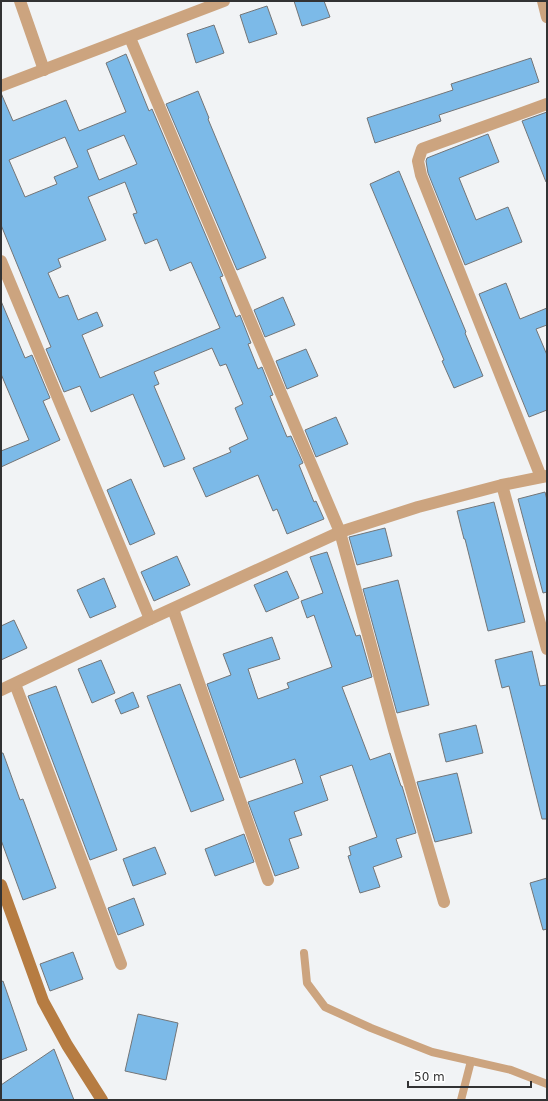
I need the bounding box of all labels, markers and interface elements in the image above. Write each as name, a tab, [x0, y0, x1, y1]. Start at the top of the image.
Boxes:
scale bar	[408, 1063, 531, 1089]
text: 50 m	[414, 1070, 445, 1084]

